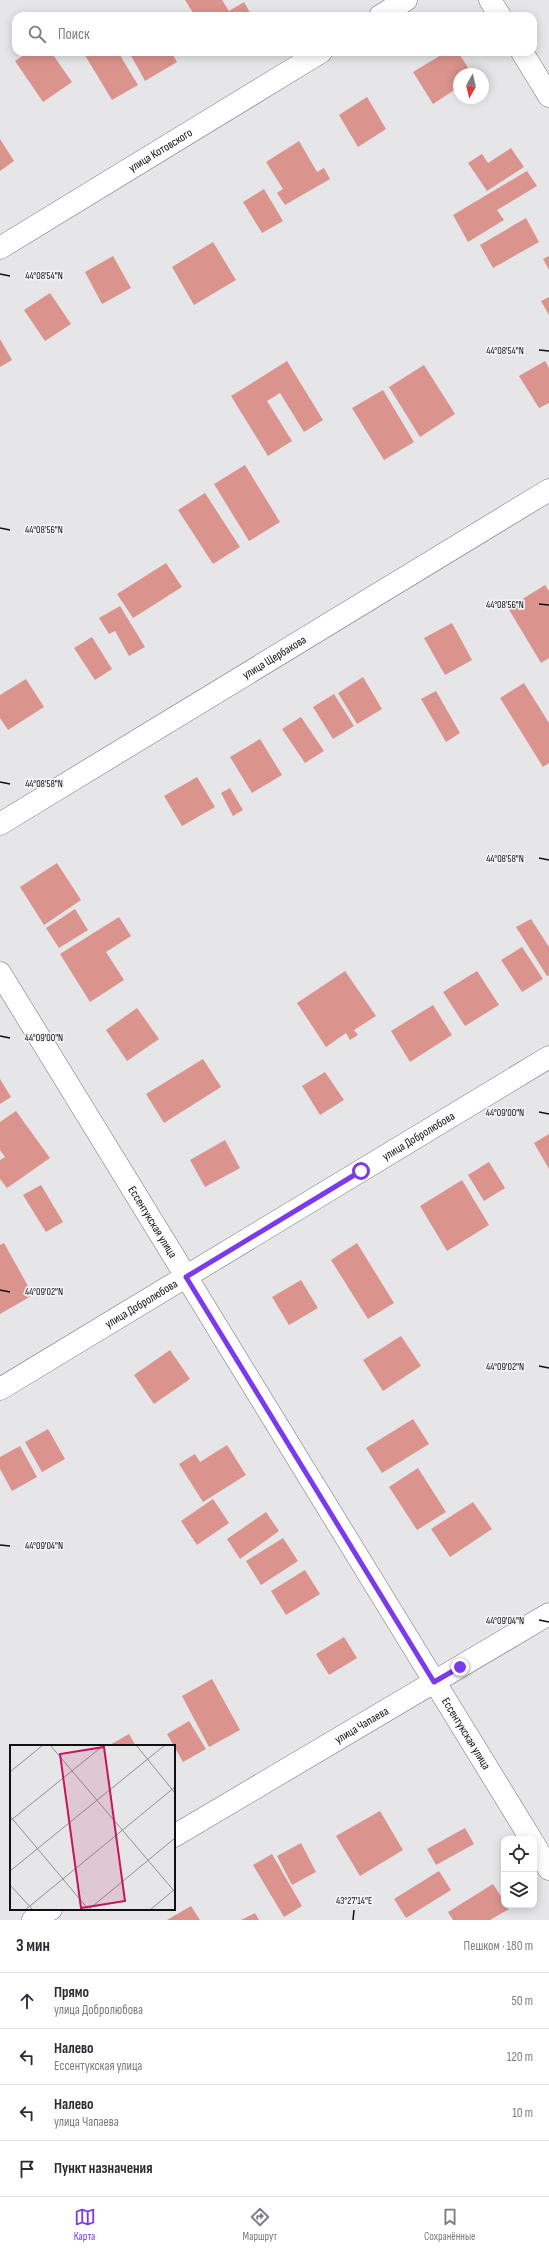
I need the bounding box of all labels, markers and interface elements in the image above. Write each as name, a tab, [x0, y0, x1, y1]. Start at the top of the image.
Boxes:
search box	[12, 12, 537, 56]
icon: search	[26, 23, 48, 45]
text: Поиск	[58, 25, 90, 44]
north arrow	[453, 68, 489, 104]
street label: улица Котовского	[126, 125, 195, 176]
text: 44°08'54"N	[25, 270, 63, 282]
text: 44°08'54"N	[486, 345, 524, 357]
text: 44°08'56"N	[25, 524, 63, 536]
text: 44°08'56"N	[486, 599, 524, 611]
street label: улица Щербакова	[240, 632, 309, 683]
text: 44°08'58"N	[25, 778, 63, 790]
text: 44°08'58"N	[486, 853, 524, 865]
text: 44°09'00"N	[25, 1032, 63, 1044]
text: 44°09'00"N	[486, 1107, 524, 1119]
street label: улица Добролюбова	[380, 1108, 458, 1164]
route start	[352, 1162, 370, 1180]
street label: Ессентукская улица	[124, 1183, 180, 1261]
street label: улица Добролюбова	[102, 1276, 181, 1332]
text: 44°09'02"N	[25, 1286, 63, 1298]
text: 44°09'02"N	[486, 1361, 524, 1373]
text: 44°09'04"N	[25, 1540, 63, 1552]
text: 44°09'04"N	[486, 1615, 524, 1627]
route end	[451, 1658, 469, 1676]
street label: Ессентукская улица	[438, 1695, 494, 1773]
street label: улица Чапаева	[332, 1703, 392, 1747]
inset map	[10, 1745, 175, 1910]
map controls	[501, 1836, 537, 1908]
button: locate	[501, 1836, 537, 1872]
button: layers	[501, 1872, 537, 1908]
text: 43°27'14"E	[336, 1895, 372, 1907]
text: 3 мин	[16, 1936, 50, 1956]
text: Пешком · 180 m	[464, 1938, 533, 1954]
text: Прямо	[54, 1983, 89, 2002]
icon: ahead	[16, 1990, 38, 2012]
text: 50 m	[512, 1993, 533, 2009]
text: улица Добролюбова	[54, 2002, 143, 2018]
text: Налево	[54, 2039, 94, 2058]
icon: left	[16, 2046, 38, 2068]
text: 120 m	[507, 2049, 533, 2065]
text: Ессентукская улица	[54, 2058, 142, 2074]
text: Налево	[54, 2095, 94, 2114]
icon: left	[16, 2102, 38, 2124]
text: 10 m	[512, 2105, 533, 2121]
text: улица Чапаева	[54, 2114, 119, 2130]
icon: arrive	[16, 2158, 38, 2180]
text: Пункт назначения	[54, 2159, 152, 2178]
tab: Карта	[74, 2206, 96, 2243]
tab: Маршрут	[243, 2206, 277, 2243]
tab: Сохранённые	[424, 2206, 475, 2243]

